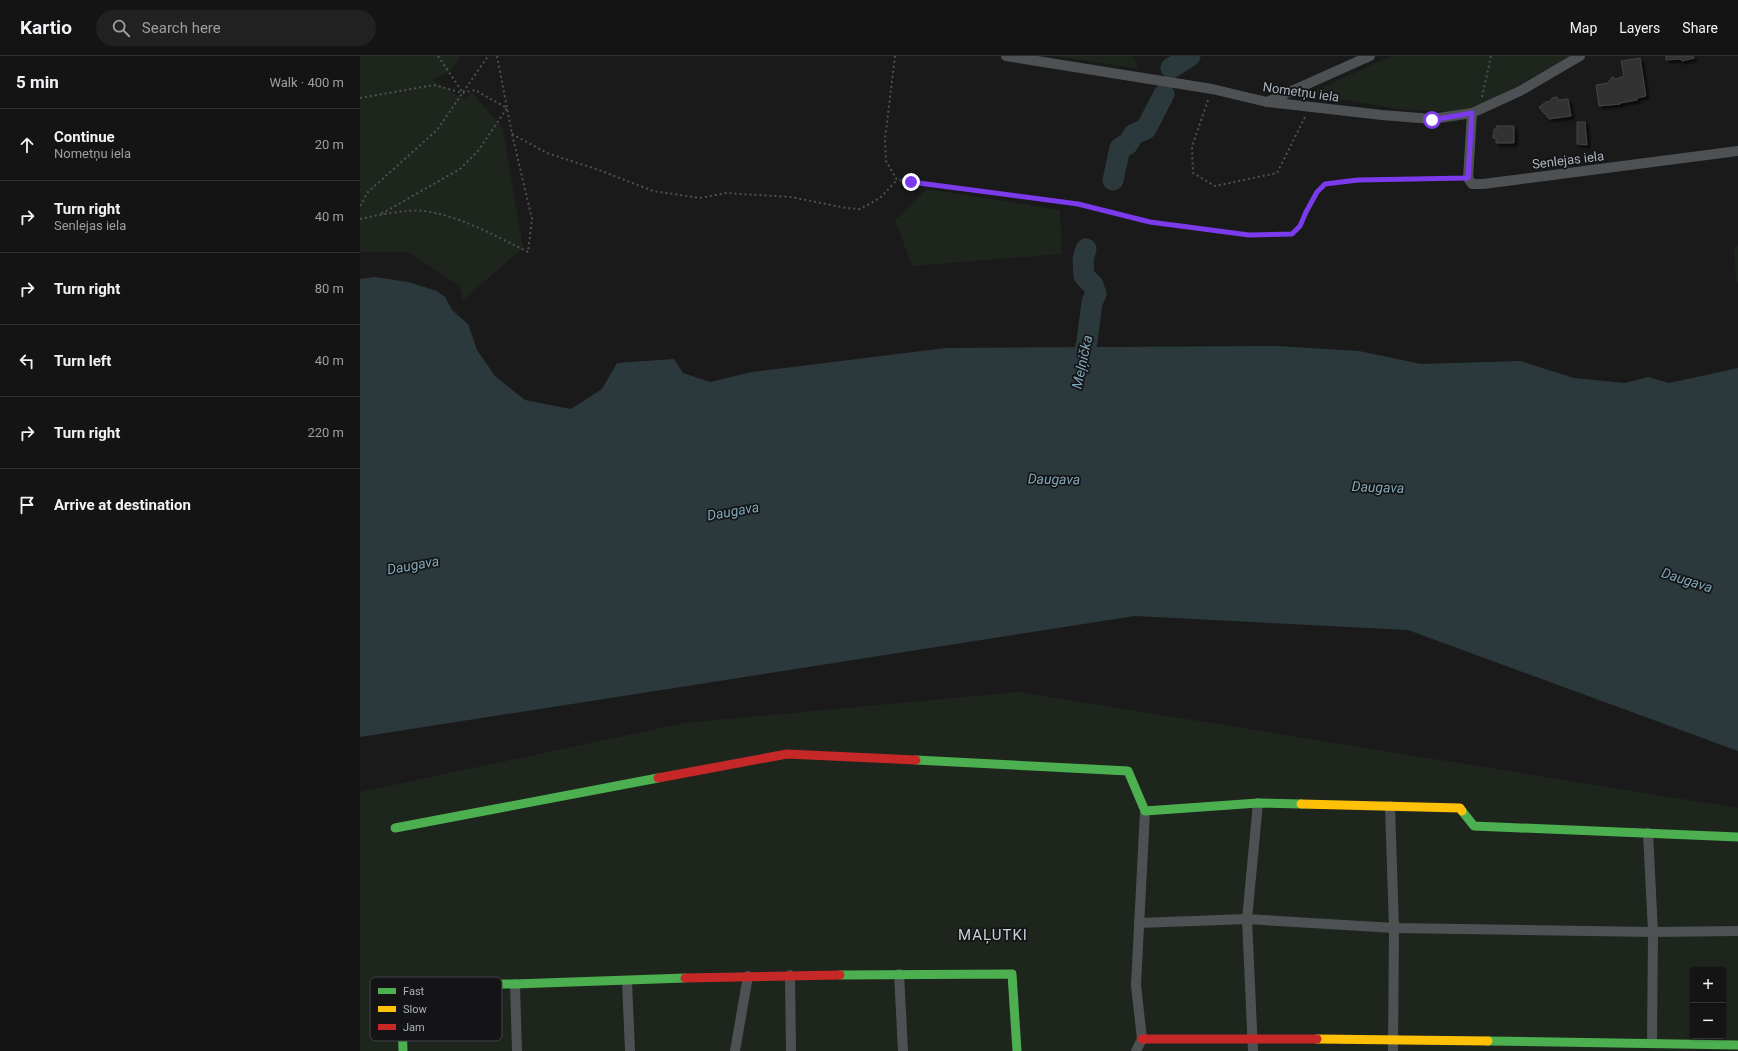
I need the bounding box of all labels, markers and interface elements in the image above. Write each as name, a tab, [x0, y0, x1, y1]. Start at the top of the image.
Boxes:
search box	[96, 10, 376, 46]
text: Kartio	[20, 16, 72, 39]
icon: search	[110, 17, 132, 39]
text: Search here	[142, 19, 221, 37]
text: Map	[1570, 20, 1597, 36]
text: Layers	[1619, 20, 1660, 36]
text: Share	[1682, 20, 1718, 36]
text: 5 min	[16, 72, 59, 92]
text: Walk · 400 m	[269, 75, 344, 90]
street label: Nometņu iela	[1262, 79, 1340, 106]
route start	[1423, 111, 1441, 129]
text: Continue	[54, 128, 115, 146]
icon: ahead	[16, 134, 38, 156]
text: 20 m	[315, 137, 344, 152]
text: Nometņu iela	[54, 146, 131, 161]
street label: Senlejas iela	[1531, 148, 1605, 172]
route end	[902, 173, 920, 191]
text: Turn right	[54, 200, 120, 218]
icon: right	[16, 206, 38, 228]
text: 40 m	[315, 209, 344, 224]
text: Senlejas iela	[54, 218, 126, 233]
icon: right	[16, 278, 38, 300]
text: Turn right	[54, 280, 120, 298]
text: 80 m	[315, 281, 344, 296]
water label: Meļņička	[1069, 334, 1096, 391]
icon: left	[16, 350, 38, 372]
text: Turn left	[54, 352, 111, 370]
text: 40 m	[315, 353, 344, 368]
icon: right	[16, 422, 38, 444]
text: Turn right	[54, 424, 120, 442]
text: 220 m	[307, 425, 344, 440]
water label: Daugava	[1028, 471, 1080, 487]
water label: Daugava	[1351, 478, 1405, 496]
icon: arrive	[16, 494, 38, 516]
text: Arrive at destination	[54, 496, 191, 514]
water label: Daugava	[706, 499, 760, 523]
water label: Daugava	[386, 553, 440, 577]
water label: Daugava	[1660, 564, 1714, 596]
district label: MAĻUTKI	[958, 926, 1028, 944]
map controls	[1690, 967, 1726, 1039]
button: +	[1690, 967, 1726, 1003]
legend	[370, 977, 502, 1041]
text: Fast	[403, 985, 425, 998]
text: Slow	[403, 1003, 427, 1016]
button: −	[1690, 1003, 1726, 1039]
text: Jam	[403, 1021, 425, 1034]

